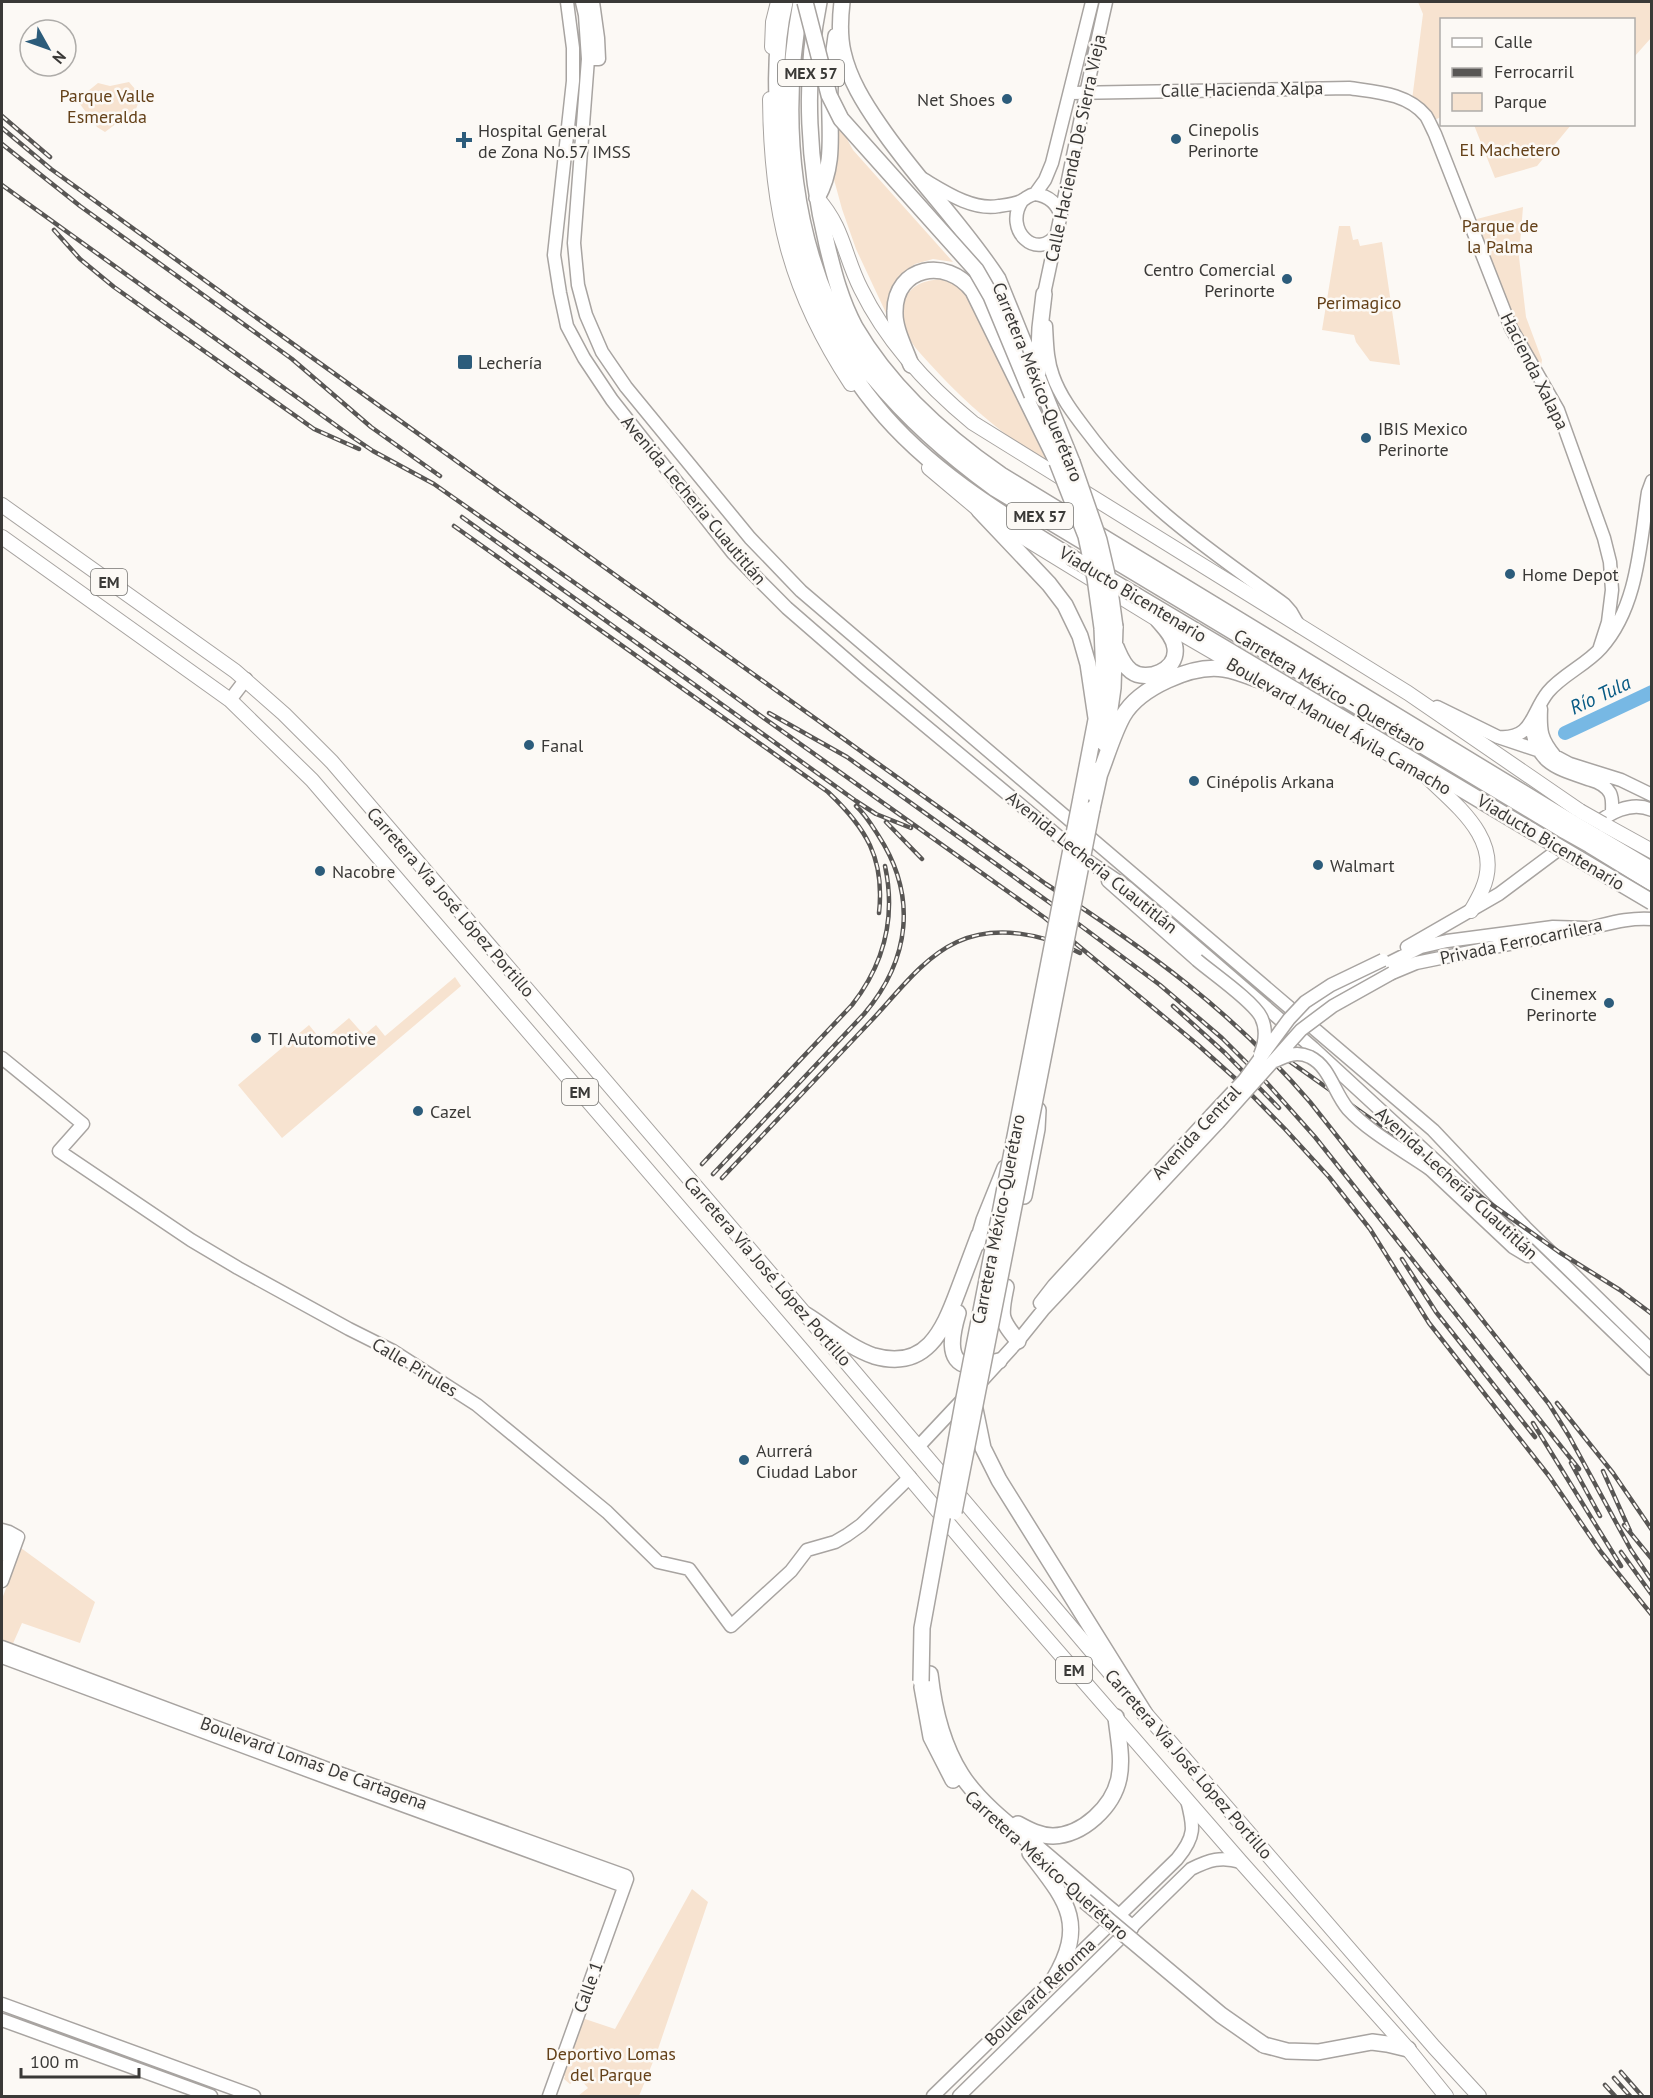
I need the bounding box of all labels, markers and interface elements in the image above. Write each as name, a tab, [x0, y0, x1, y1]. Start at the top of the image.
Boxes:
north arrow	[18, 18, 78, 78]
legend	[1440, 18, 1635, 126]
text: Calle	[1494, 30, 1533, 53]
street label: Calle Hacienda De Sierra Vieja	[1040, 32, 1110, 264]
text: N	[48, 47, 71, 68]
road number: MEX 57	[778, 60, 844, 86]
text: Ferrocarril	[1494, 60, 1574, 83]
street label: Calle Hacienda Xalpa	[1160, 76, 1324, 102]
park label: Parque Valle Esmeralda	[59, 84, 155, 128]
place label: Net Shoes	[917, 88, 995, 111]
text: Parque	[1494, 90, 1547, 113]
marker: Net Shoes	[1000, 92, 1014, 106]
place label: Cinepolis Perinorte	[1188, 118, 1259, 162]
place label: Hospital General de Zona No.57 IMSS	[478, 119, 631, 163]
marker: Hospital General de Zona No.57 IMSS	[455, 131, 473, 149]
marker: Cinepolis Perinorte	[1169, 132, 1183, 146]
park label: El Machetero	[1460, 138, 1560, 161]
park label: Parque de la Palma	[1462, 214, 1538, 258]
place label: Centro Comercial Perinorte	[1143, 258, 1276, 302]
marker: Centro Comercial Perinorte	[1280, 272, 1294, 286]
street label: Carretera México-Querétaro	[987, 279, 1089, 485]
park label: Perimagico	[1317, 291, 1401, 314]
street label: Hacienda Xalapa	[1496, 309, 1574, 433]
place label: Lechería	[478, 351, 542, 374]
marker: Lechería	[456, 353, 474, 371]
street label: Avenida Lecheria Cuautitlán	[616, 411, 772, 589]
place label: IBIS Mexico Perinorte	[1378, 417, 1468, 461]
marker: IBIS Mexico Perinorte	[1359, 431, 1373, 445]
road number: MEX 57	[1007, 503, 1073, 529]
street label: Viaducto Bicentenario	[1054, 540, 1211, 647]
place label: Home Depot	[1522, 563, 1619, 586]
marker: Home Depot	[1503, 567, 1517, 581]
road number: EM	[91, 569, 127, 595]
street label: Carretera México - Querétaro	[1230, 623, 1430, 757]
street label: Boulevard Manuel Ávila Camacho	[1222, 652, 1456, 800]
water label: Río Tula	[1565, 669, 1635, 720]
place label: Fanal	[541, 734, 584, 757]
marker: Fanal	[522, 738, 536, 752]
place label: Cinépolis Arkana	[1206, 770, 1334, 793]
marker: Cinépolis Arkana	[1187, 774, 1201, 788]
street label: Avenida Lecheria Cuautitlán	[1002, 786, 1182, 938]
street label: Viaducto Bicentenario	[1472, 788, 1629, 895]
street label: Carretera Vía José López Portillo	[362, 802, 540, 1002]
place label: Walmart	[1330, 854, 1395, 877]
marker: Walmart	[1311, 858, 1325, 872]
place label: Nacobre	[332, 860, 395, 883]
marker: Nacobre	[313, 864, 327, 878]
street label: Privada Ferrocarrilera	[1438, 913, 1604, 969]
place label: Cinemex Perinorte	[1526, 982, 1597, 1026]
marker: Cinemex Perinorte	[1602, 996, 1616, 1010]
place label: TI Automotive	[268, 1027, 376, 1050]
marker: TI Automotive	[249, 1031, 263, 1045]
road number: EM	[562, 1079, 598, 1105]
street label: Avenida Central	[1146, 1079, 1246, 1184]
place label: Cazel	[430, 1100, 472, 1123]
street label: Avenida Lecheria Cuautitlán	[1371, 1102, 1543, 1264]
marker: Cazel	[411, 1104, 425, 1118]
street label: Carretera México-Querétaro	[966, 1112, 1030, 1326]
street label: Carretera Vía José López Portillo	[679, 1171, 857, 1371]
street label: Calle Pirules	[368, 1332, 462, 1402]
place label: Aurrerá Ciudad Labor	[756, 1439, 857, 1483]
marker: Aurrerá Ciudad Labor	[737, 1453, 751, 1467]
road number: EM	[1056, 1657, 1092, 1683]
street label: Carretera Vía José López Portillo	[1100, 1664, 1278, 1864]
street label: Boulevard Lomas De Cartagena	[197, 1711, 431, 1815]
street label: Carretera México-Querétaro	[960, 1785, 1134, 1945]
street label: Boulevard Reforma	[980, 1933, 1100, 2051]
street label: Calle 1	[568, 1958, 608, 2016]
scale bar	[21, 2041, 140, 2079]
park label: Deportivo Lomas del Parque	[546, 2042, 676, 2086]
text: 100 m	[30, 2050, 79, 2073]

